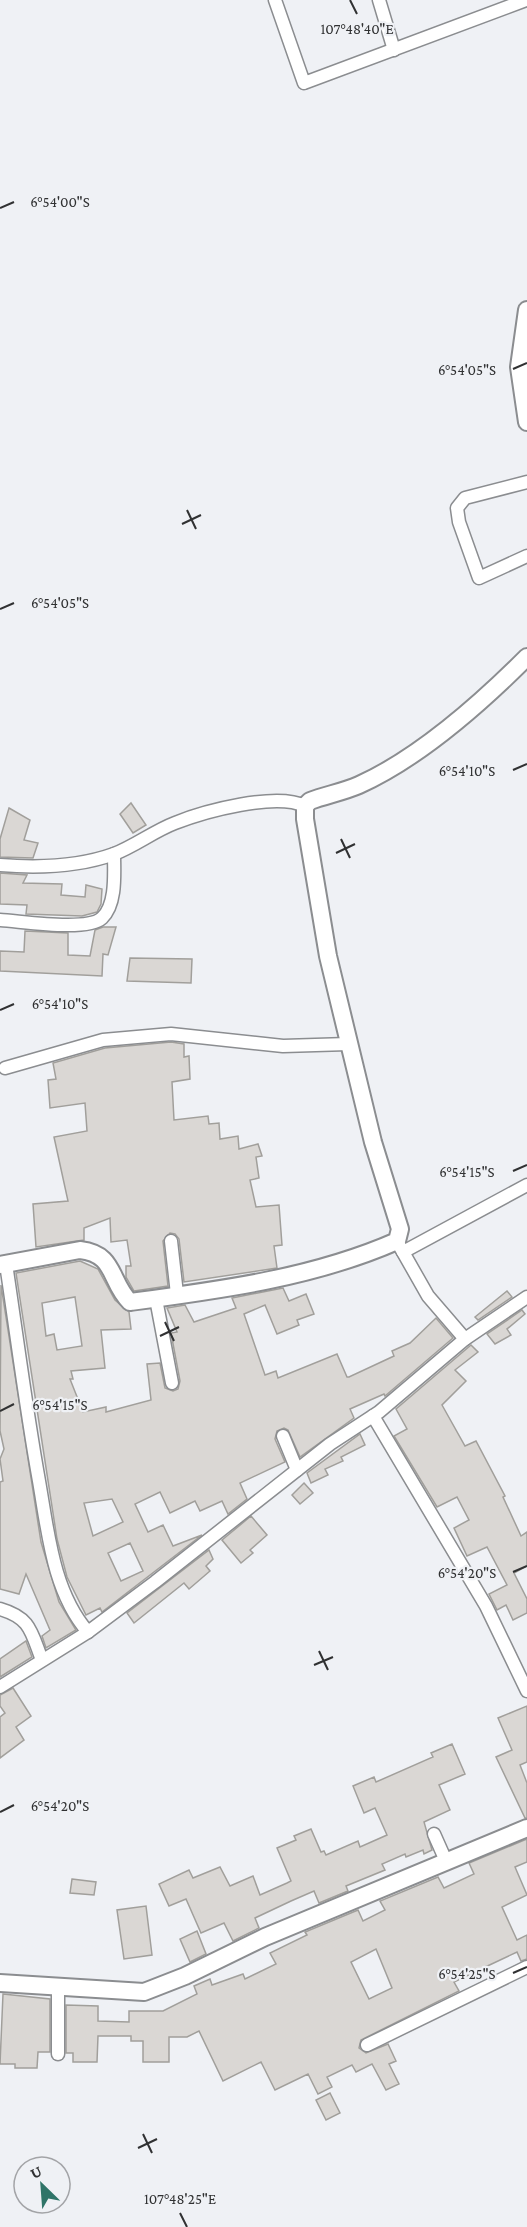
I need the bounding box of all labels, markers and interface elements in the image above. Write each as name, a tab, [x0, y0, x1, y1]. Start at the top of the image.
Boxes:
text: 107°48'40"E	[320, 21, 394, 37]
text: 6°54'00"S	[30, 194, 90, 210]
text: 6°54'05"S	[438, 362, 496, 378]
text: 6°54'05"S	[31, 595, 89, 611]
text: 6°54'10"S	[439, 763, 495, 779]
text: 6°54'10"S	[32, 996, 88, 1012]
text: 6°54'15"S	[439, 1164, 495, 1180]
text: 6°54'15"S	[32, 1397, 88, 1413]
text: 6°54'20"S	[438, 1565, 496, 1581]
text: 6°54'20"S	[31, 1798, 89, 1814]
text: 6°54'25"S	[438, 1966, 496, 1982]
north arrow	[12, 2155, 72, 2215]
text: U	[27, 2162, 44, 2182]
text: 107°48'25"E	[144, 2191, 216, 2207]

